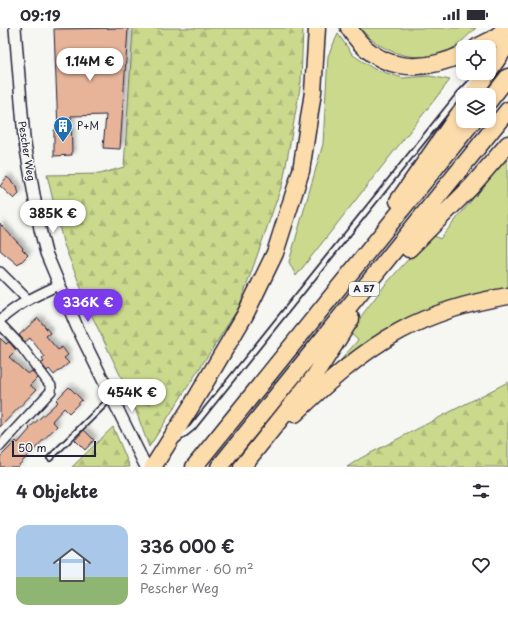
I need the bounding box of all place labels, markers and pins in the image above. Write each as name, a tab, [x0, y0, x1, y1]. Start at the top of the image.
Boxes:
pin: 1.14M €	[53, 48, 127, 82]
building icon: P+M	[52, 115, 74, 143]
place label: P+M	[77, 118, 99, 133]
pin: 385K €	[20, 200, 86, 234]
pin: 336K €	[55, 289, 121, 323]
pin: 454K €	[99, 379, 165, 413]

